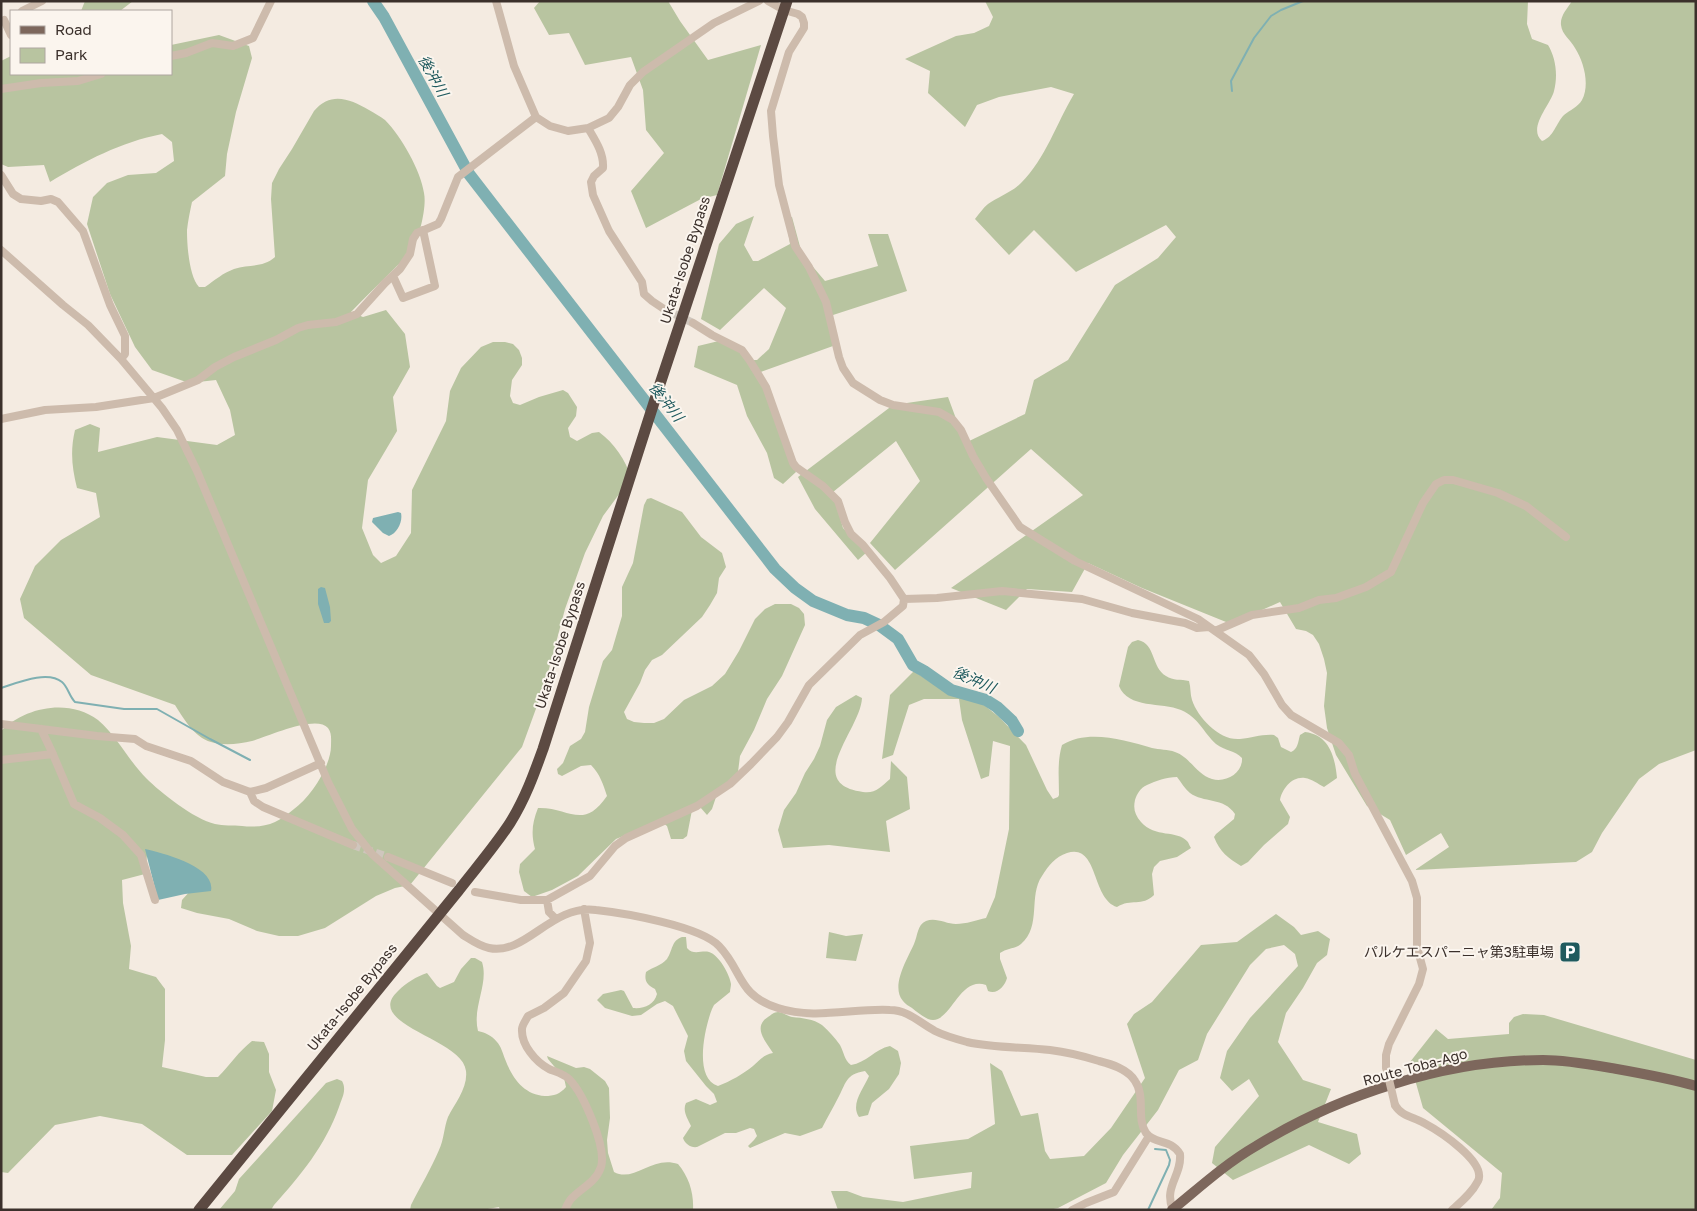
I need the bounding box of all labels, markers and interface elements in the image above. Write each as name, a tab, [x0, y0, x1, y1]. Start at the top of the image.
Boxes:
legend	[10, 10, 172, 75]
text: Road	[55, 20, 92, 38]
text: Park	[55, 45, 88, 63]
water label: 後沖川	[415, 51, 454, 101]
street label: Ukata-Isobe Bypass	[656, 194, 713, 326]
water label: 後沖川	[646, 378, 689, 426]
street label: Ukata-Isobe Bypass	[531, 579, 588, 711]
water label: 後沖川	[950, 662, 1000, 697]
street label: Ukata-Isobe Bypass	[303, 939, 400, 1054]
parking icon: パルケエスパーニャ第3駐車場	[1558, 940, 1582, 964]
place label: パルケエスパーニャ第3駐車場	[1364, 943, 1554, 960]
street label: Route Toba-Ago	[1361, 1044, 1469, 1089]

